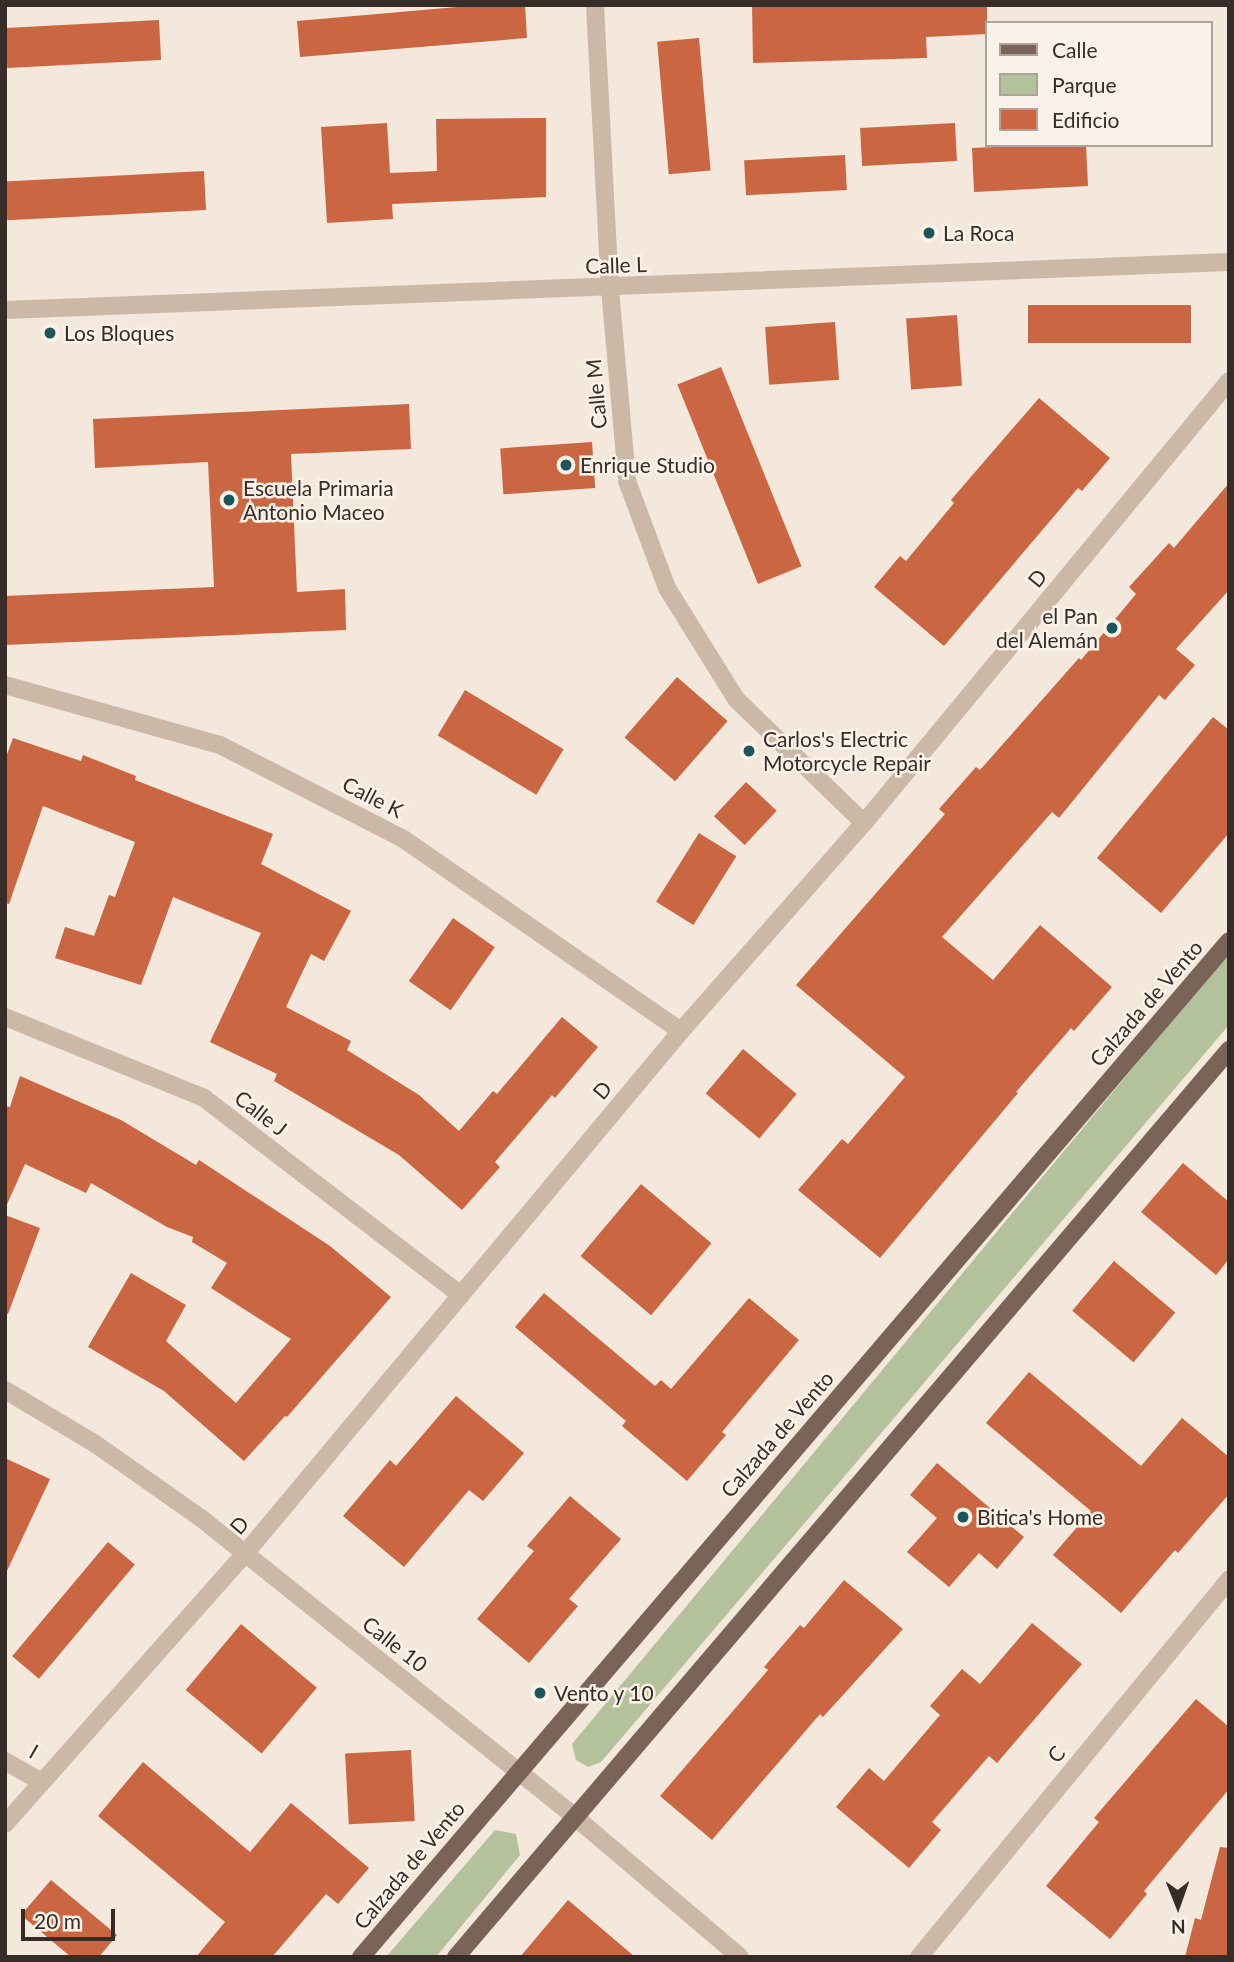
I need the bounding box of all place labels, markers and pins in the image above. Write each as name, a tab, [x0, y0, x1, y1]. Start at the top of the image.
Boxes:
place label: La Roca	[943, 220, 1014, 246]
marker: La Roca	[921, 225, 937, 241]
place label: Los Bloques	[64, 320, 174, 346]
marker: Los Bloques	[42, 325, 58, 341]
place label: Enrique Studio	[580, 452, 715, 478]
marker: Enrique Studio	[558, 457, 574, 473]
place label: Escuela Primaria Antonio Maceo	[243, 475, 394, 525]
marker: Escuela Primaria Antonio Maceo	[221, 492, 237, 508]
place label: el Pan del Alemán	[995, 603, 1098, 653]
marker: el Pan del Alemán	[1104, 620, 1120, 636]
place label: Carlos's Electric Motorcycle Repair	[763, 726, 931, 776]
marker: Carlos's Electric Motorcycle Repair	[741, 743, 757, 759]
place label: Bitica's Home	[977, 1504, 1103, 1530]
marker: Bitica's Home	[955, 1509, 971, 1525]
place label: Vento y 10	[554, 1680, 655, 1706]
marker: Vento y 10	[532, 1685, 548, 1701]

